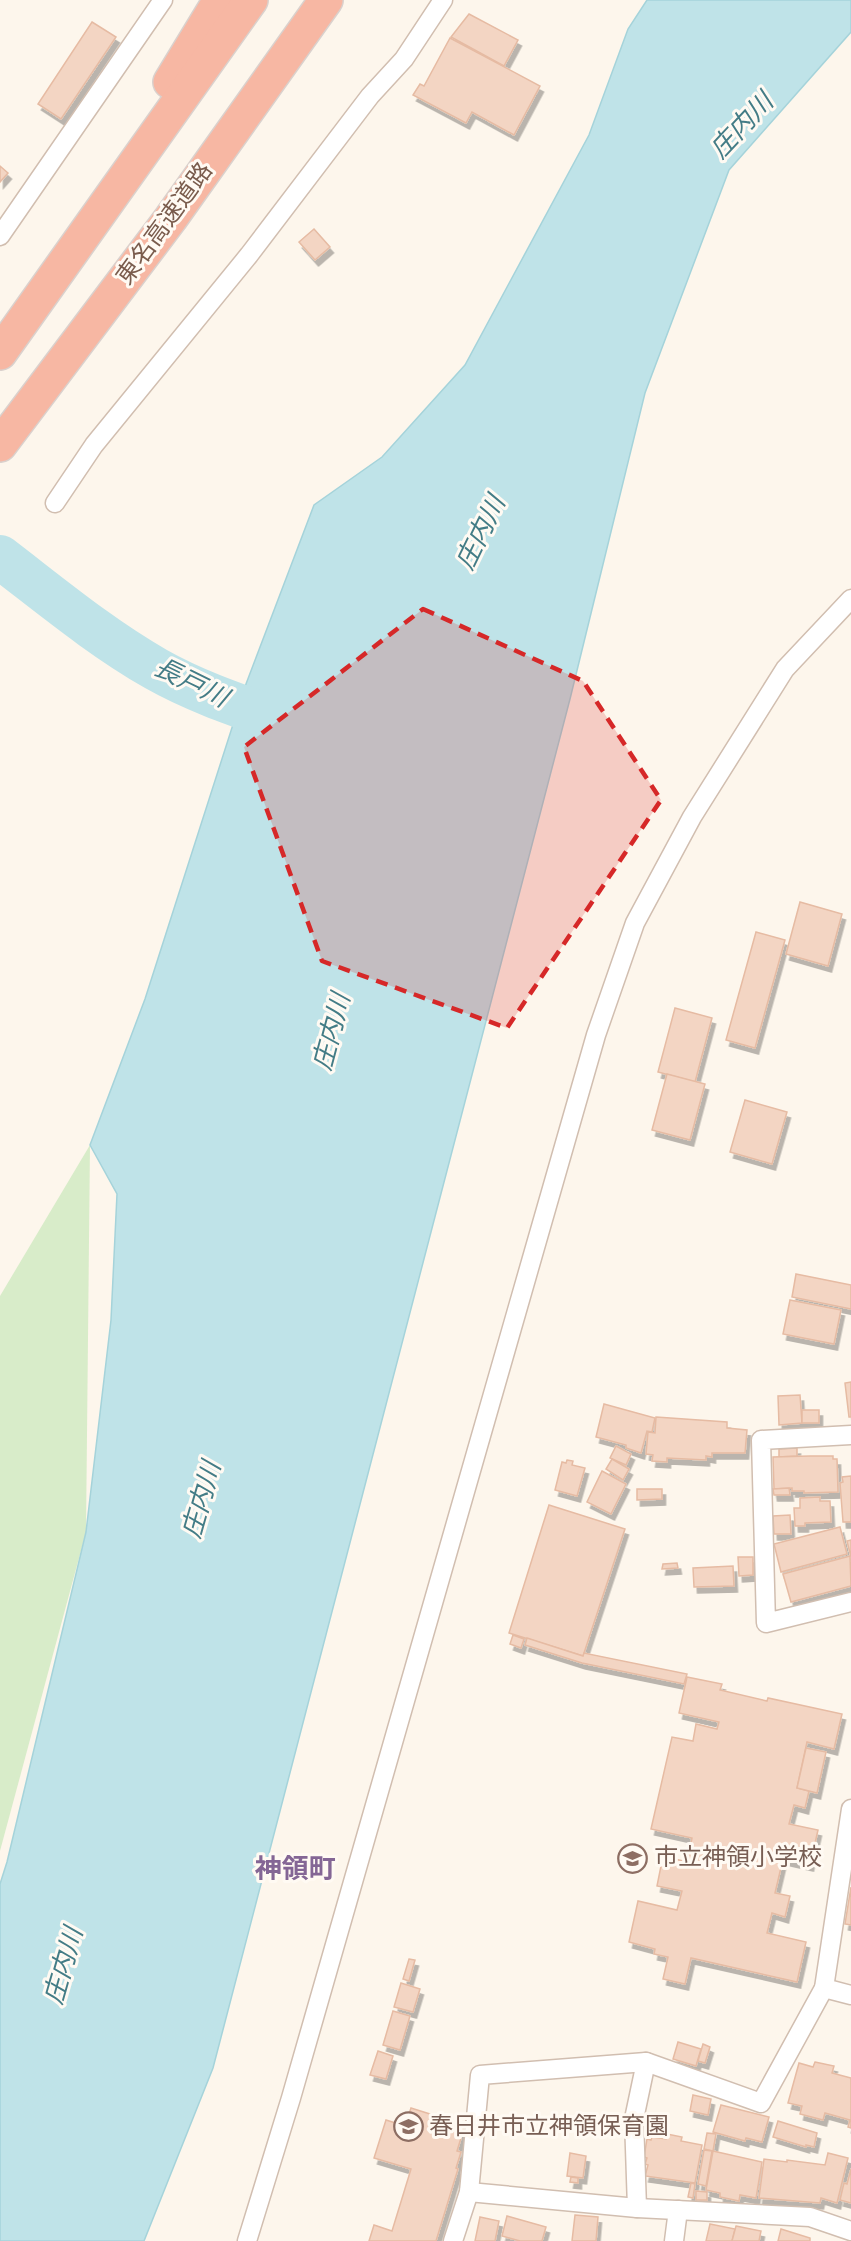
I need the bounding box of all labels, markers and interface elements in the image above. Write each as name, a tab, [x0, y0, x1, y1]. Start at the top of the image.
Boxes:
water label: 庄内川	[705, 86, 780, 163]
street label: 東名高速道路	[111, 158, 217, 289]
water label: 庄内川	[451, 489, 511, 574]
water label: 長戸川	[150, 654, 234, 713]
water label: 庄内川	[308, 988, 355, 1073]
water label: 庄内川	[178, 1456, 226, 1541]
school or university icon: 市立神領小学校	[617, 1842, 649, 1874]
place label: 市立神領小学校	[654, 1844, 822, 1870]
district label: 神領町	[255, 1855, 336, 1883]
water label: 庄内川	[40, 1922, 88, 2007]
school or university icon: 春日井市立神領保育園	[392, 2111, 424, 2143]
place label: 春日井市立神領保育園	[429, 2113, 669, 2139]

